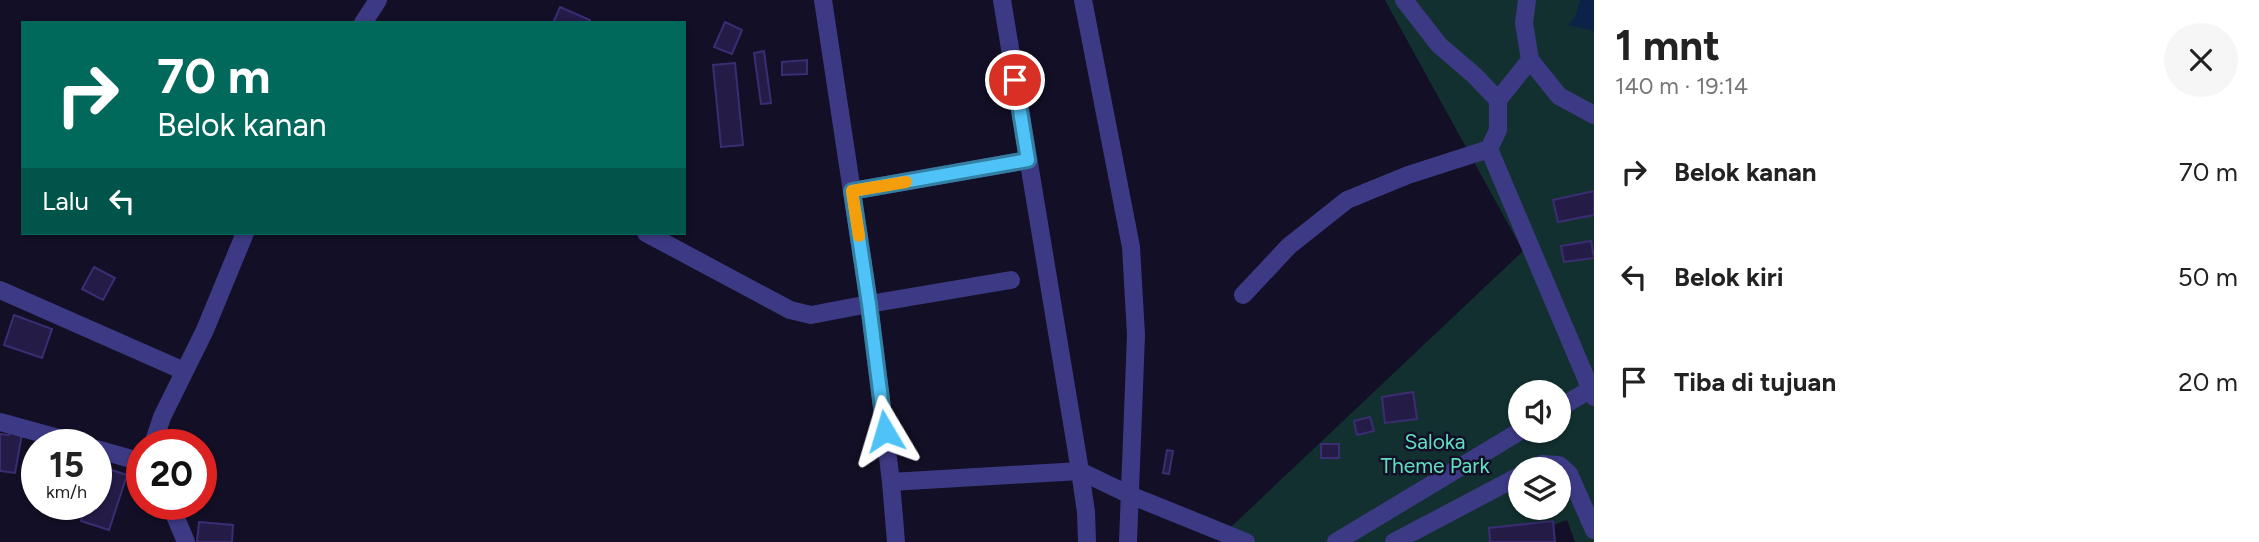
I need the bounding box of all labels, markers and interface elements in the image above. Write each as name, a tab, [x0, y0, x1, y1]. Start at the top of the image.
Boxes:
text: 1 mnt	[1615, 20, 1720, 71]
button: close	[2164, 23, 2238, 97]
text: 70 m	[157, 46, 270, 105]
icon: right	[42, 49, 133, 140]
pin	[985, 50, 1045, 110]
icon: arrive	[996, 61, 1034, 99]
text: 140 m · 19:14	[1615, 72, 1748, 100]
text: Belok kanan	[157, 106, 327, 144]
icon: right	[1615, 153, 1653, 191]
text: Belok kanan	[1674, 156, 1817, 188]
text: 70 m	[2179, 156, 2238, 188]
icon: left	[103, 182, 141, 220]
text: Lalu	[42, 185, 89, 217]
icon: left	[1615, 258, 1653, 296]
text: Belok kiri	[1674, 261, 1783, 293]
text: 50 m	[2178, 261, 2238, 293]
icon: arrive	[1615, 363, 1653, 401]
text: Tiba di tujuan	[1674, 366, 1836, 398]
text: 20 m	[2178, 366, 2238, 398]
map controls	[1508, 380, 1571, 520]
button: sound	[1508, 380, 1571, 443]
position arrow	[848, 394, 922, 468]
speed limit sign: 20	[126, 429, 217, 520]
park label: Saloka Theme Park	[1380, 429, 1490, 478]
text: 15	[49, 444, 84, 486]
button: layers	[1508, 457, 1571, 520]
text: km/h	[46, 481, 87, 503]

